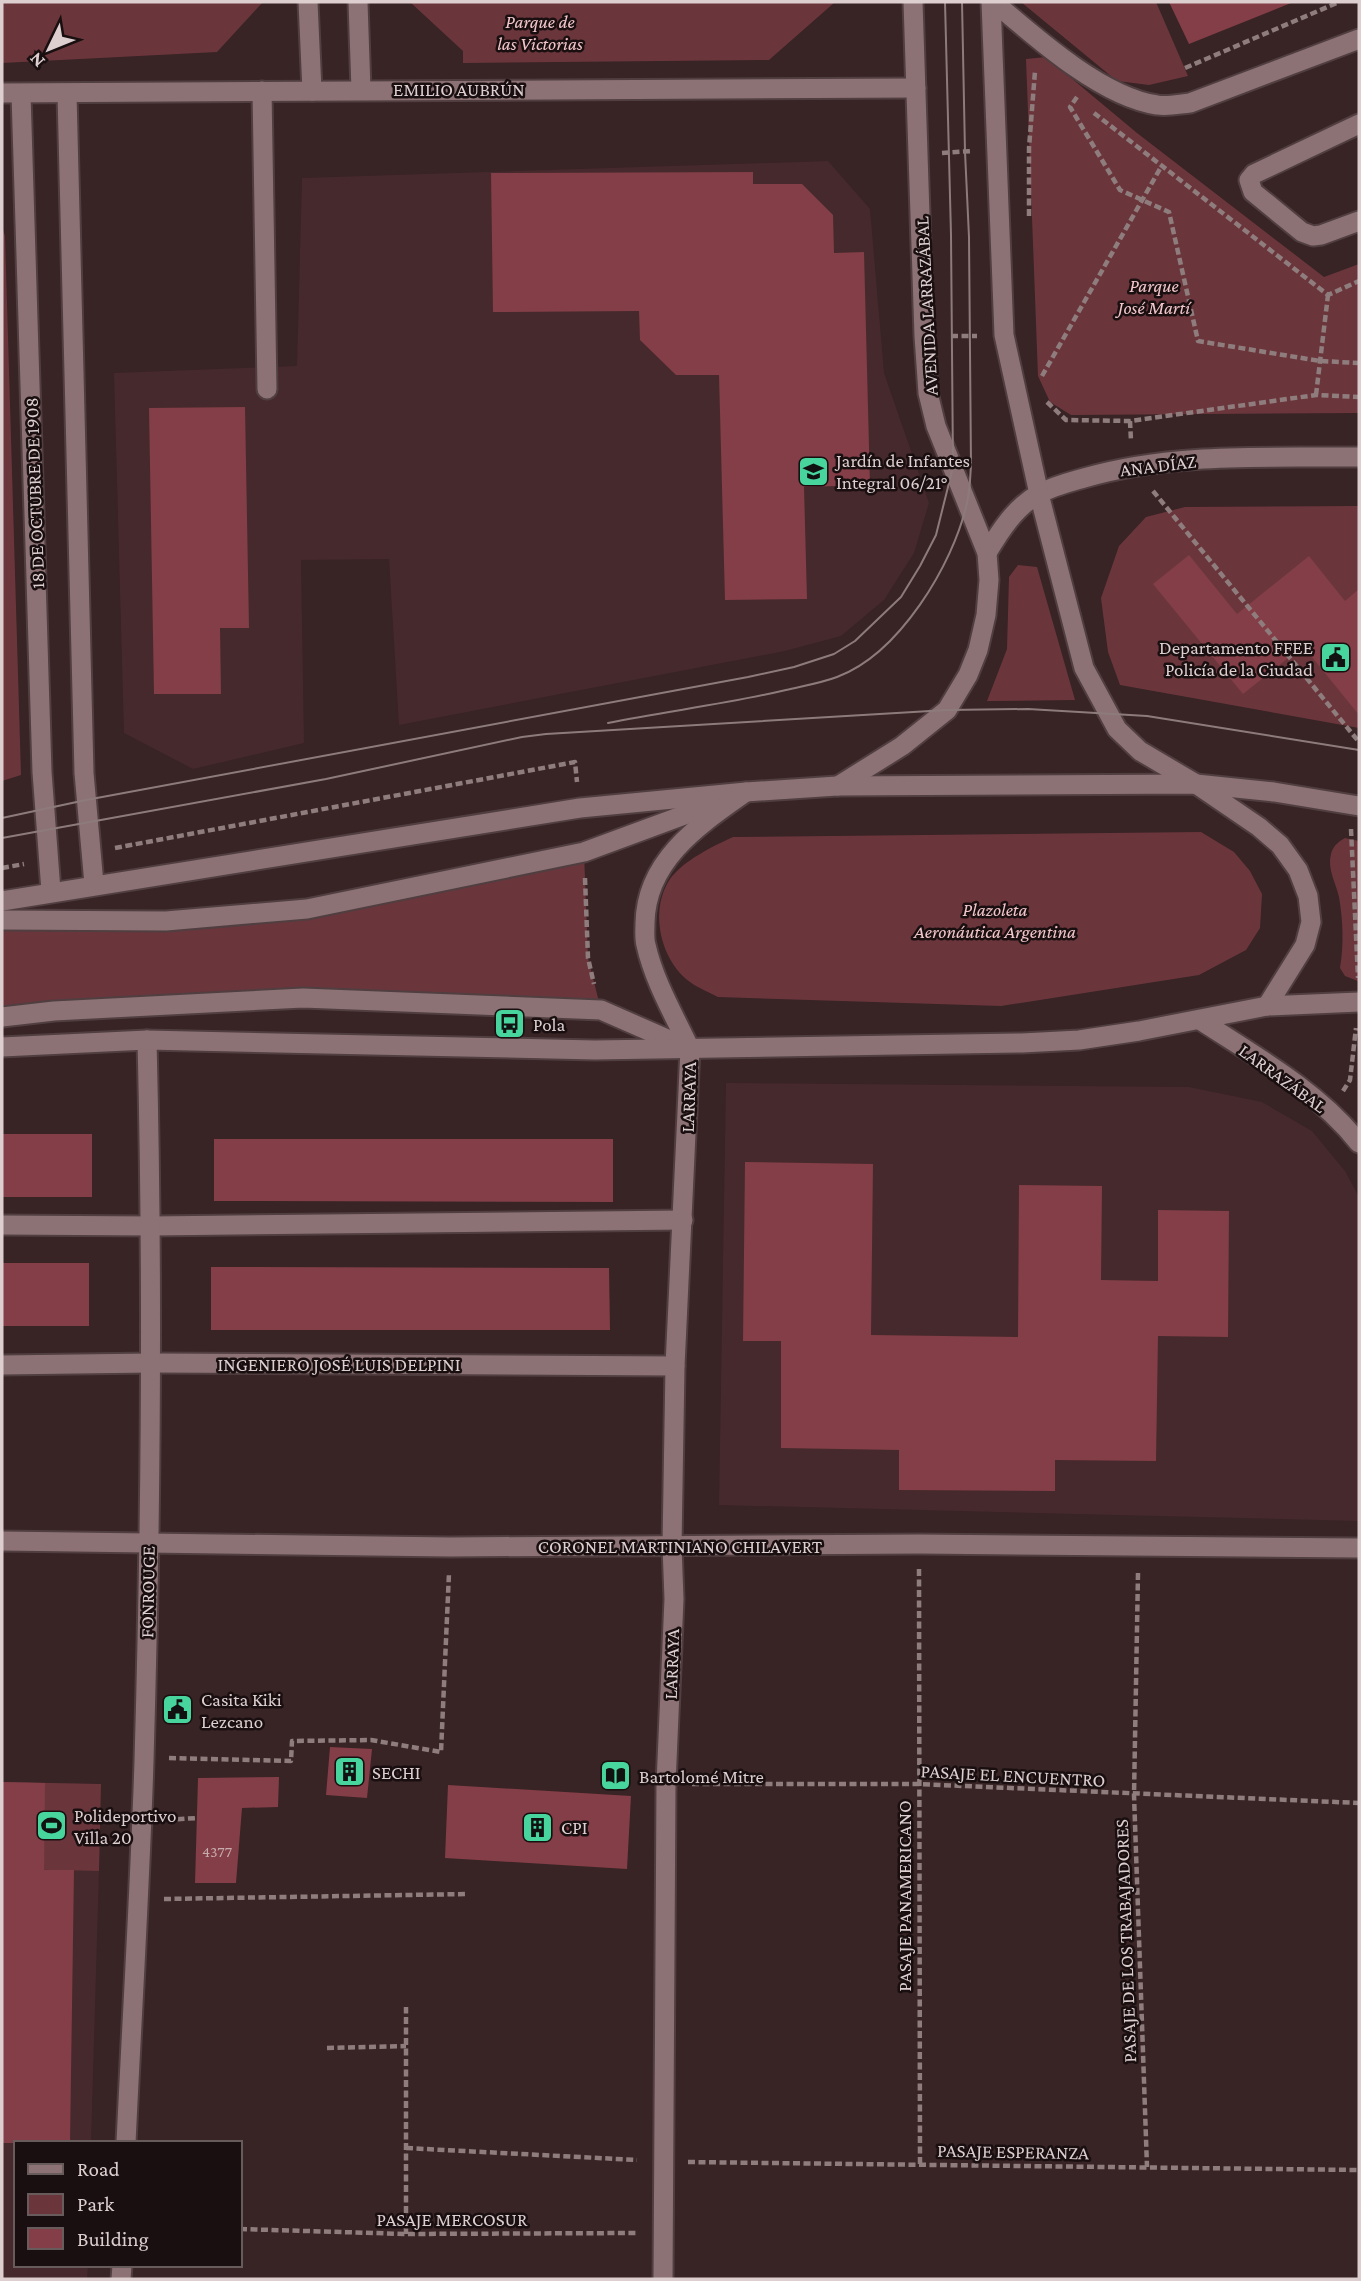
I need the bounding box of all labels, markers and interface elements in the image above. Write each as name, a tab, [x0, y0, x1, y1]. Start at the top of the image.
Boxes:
park label: Parque de las Victorias	[497, 11, 583, 54]
north arrow	[14, 14, 84, 84]
text: N	[25, 48, 49, 72]
street label: EMILIO AUBRÚN	[393, 79, 525, 100]
street label: AVENIDA LARRAZÁBAL	[911, 215, 942, 396]
park label: Parque José Martí	[1115, 275, 1192, 318]
street label: 18 DE OCTUBRE DE 1908	[21, 397, 48, 589]
place label: Jardín de Infantes Integral 06/21°	[834, 450, 970, 493]
street label: ANA DÍAZ	[1119, 450, 1197, 481]
school or university icon: Jardín de Infantes Integral 06/21°	[796, 454, 830, 488]
place label: Departamento FFEE Policía de la Ciudad	[1159, 637, 1313, 680]
public building icon: Departamento FFEE Policía de la Ciudad	[1319, 641, 1353, 675]
park label: Plazoleta Aeronáutica Argentina	[913, 899, 1076, 942]
bus stop icon: Pola	[493, 1007, 527, 1041]
place label: Pola	[533, 1014, 566, 1035]
street label: LARRAZÁBAL	[1235, 1040, 1331, 1117]
street label: LARRAYA	[677, 1061, 700, 1133]
street label: INGENIERO JOSÉ LUIS DELPINI	[218, 1354, 460, 1375]
street label: CORONEL MARTINIANO CHILAVERT	[538, 1536, 823, 1557]
street label: FONROUGE	[136, 1546, 159, 1638]
street label: LARRAYA	[660, 1628, 683, 1700]
place label: Casita Kiki Lezcano	[201, 1689, 282, 1732]
public building icon: Casita Kiki Lezcano	[161, 1693, 195, 1727]
building icon: SECHI	[332, 1755, 366, 1789]
library icon: Bartolomé Mitre	[599, 1759, 633, 1793]
street label: PASAJE EL ENCUENTRO	[920, 1760, 1106, 1791]
place label: SECHI	[372, 1762, 421, 1783]
place label: Bartolomé Mitre	[639, 1766, 764, 1787]
street label: PASAJE PANAMERICANO	[894, 1800, 915, 1992]
place label: Polideportivo Villa 20	[74, 1805, 176, 1848]
sports icon: Polideportivo Villa 20	[34, 1809, 68, 1843]
building icon: CPI	[521, 1810, 555, 1844]
place label: CPI	[561, 1817, 588, 1838]
street label: PASAJE DE LOS TRABAJADORES	[1111, 1819, 1140, 2063]
house number: 4377	[202, 1843, 233, 1860]
street label: PASAJE ESPERANZA	[937, 2140, 1089, 2163]
legend	[14, 2141, 242, 2267]
text: Road	[77, 2157, 120, 2181]
text: Park	[77, 2192, 114, 2216]
street label: PASAJE MERCOSUR	[377, 2209, 528, 2230]
text: Building	[77, 2227, 149, 2251]

